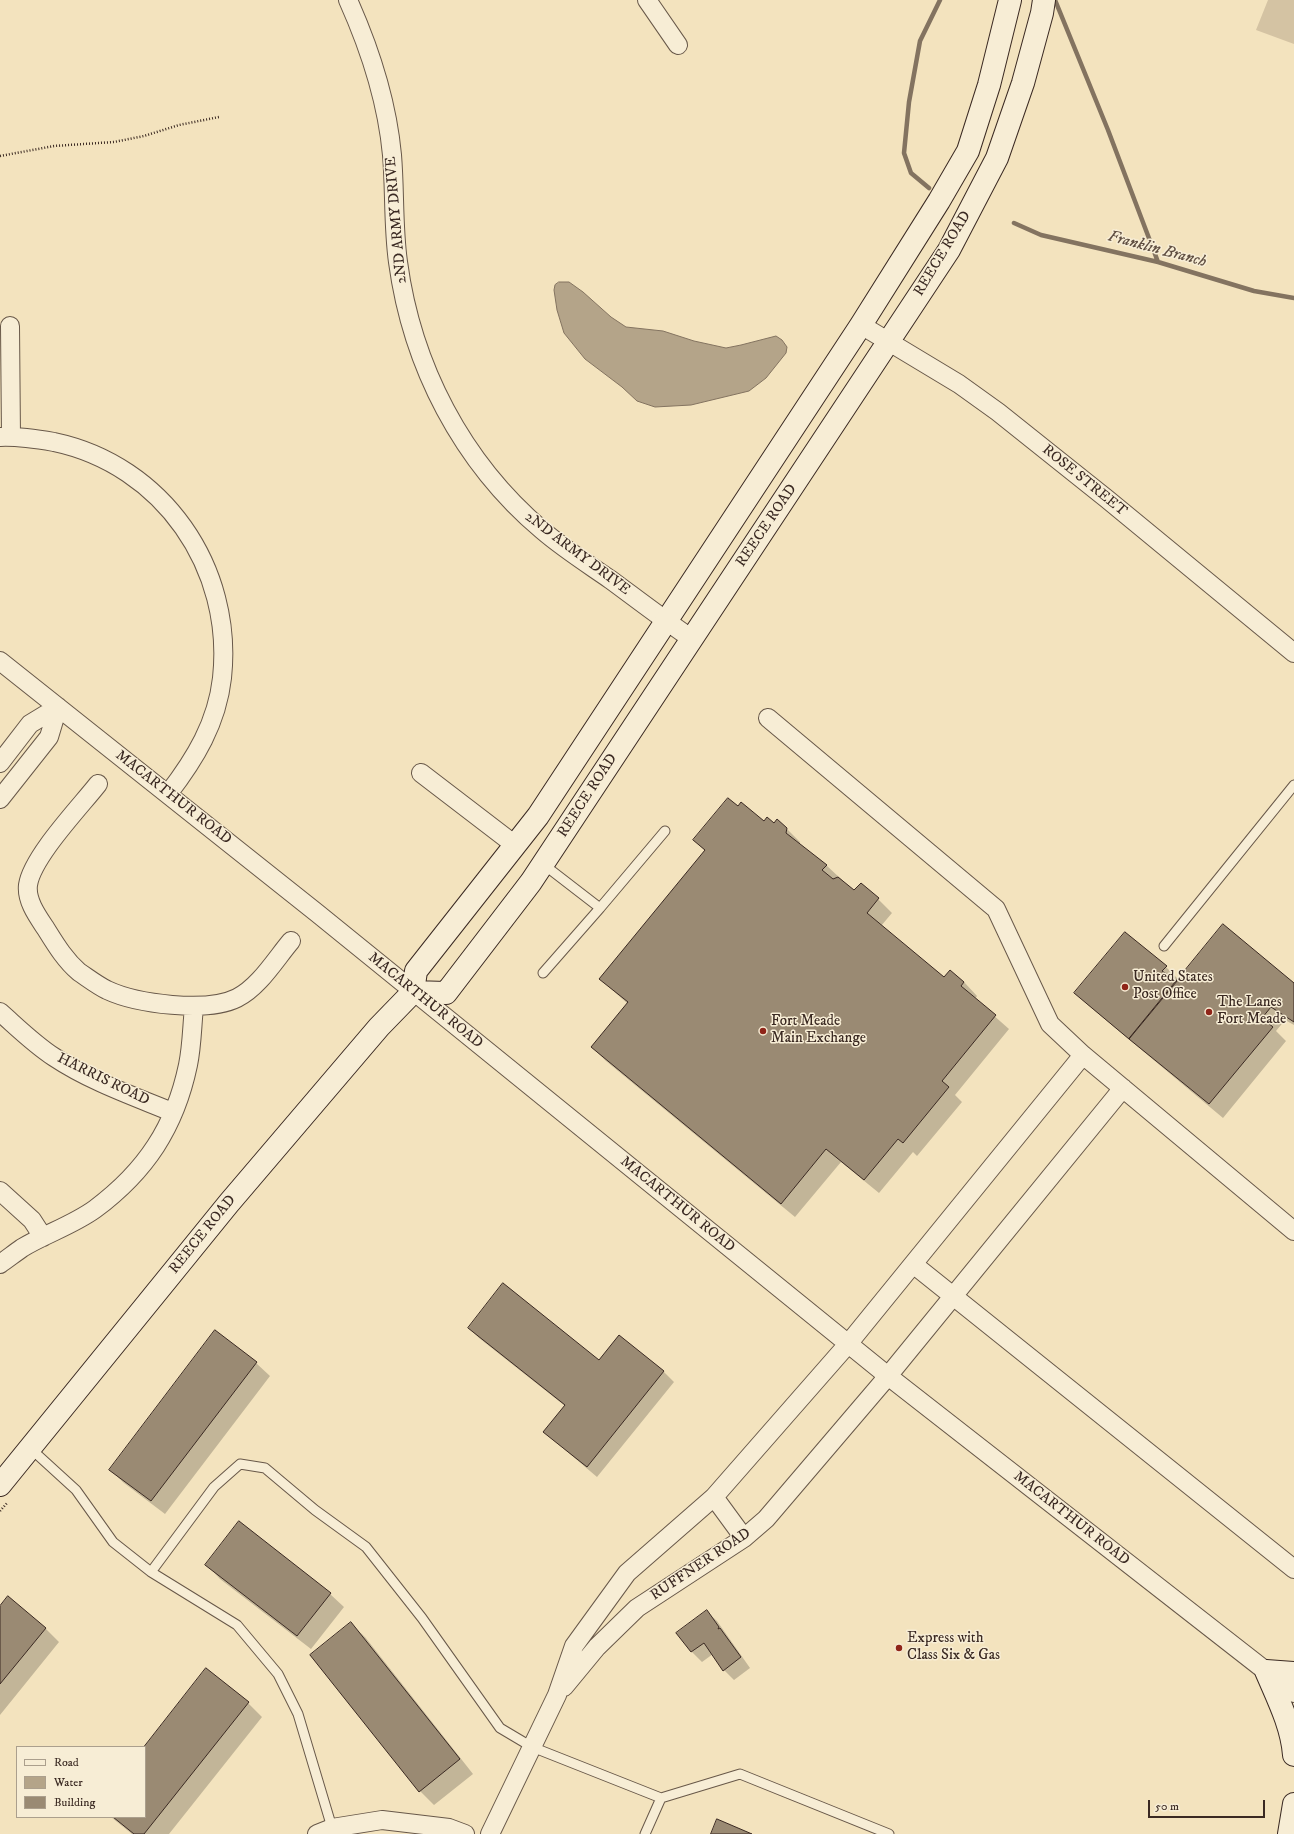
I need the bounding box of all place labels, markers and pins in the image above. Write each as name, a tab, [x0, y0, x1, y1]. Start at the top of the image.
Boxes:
place label: United States Post Office	[1133, 969, 1213, 1004]
marker: United States Post Office	[1120, 982, 1130, 992]
place label: The Lanes Fort Meade	[1217, 994, 1286, 1029]
marker: The Lanes Fort Meade	[1204, 1007, 1214, 1017]
place label: Fort Meade Main Exchange	[771, 1013, 866, 1048]
marker: Fort Meade Main Exchange	[758, 1026, 768, 1036]
place label: Express with Class Six & Gas	[907, 1630, 1000, 1665]
marker: Express with Class Six & Gas	[894, 1643, 904, 1653]

